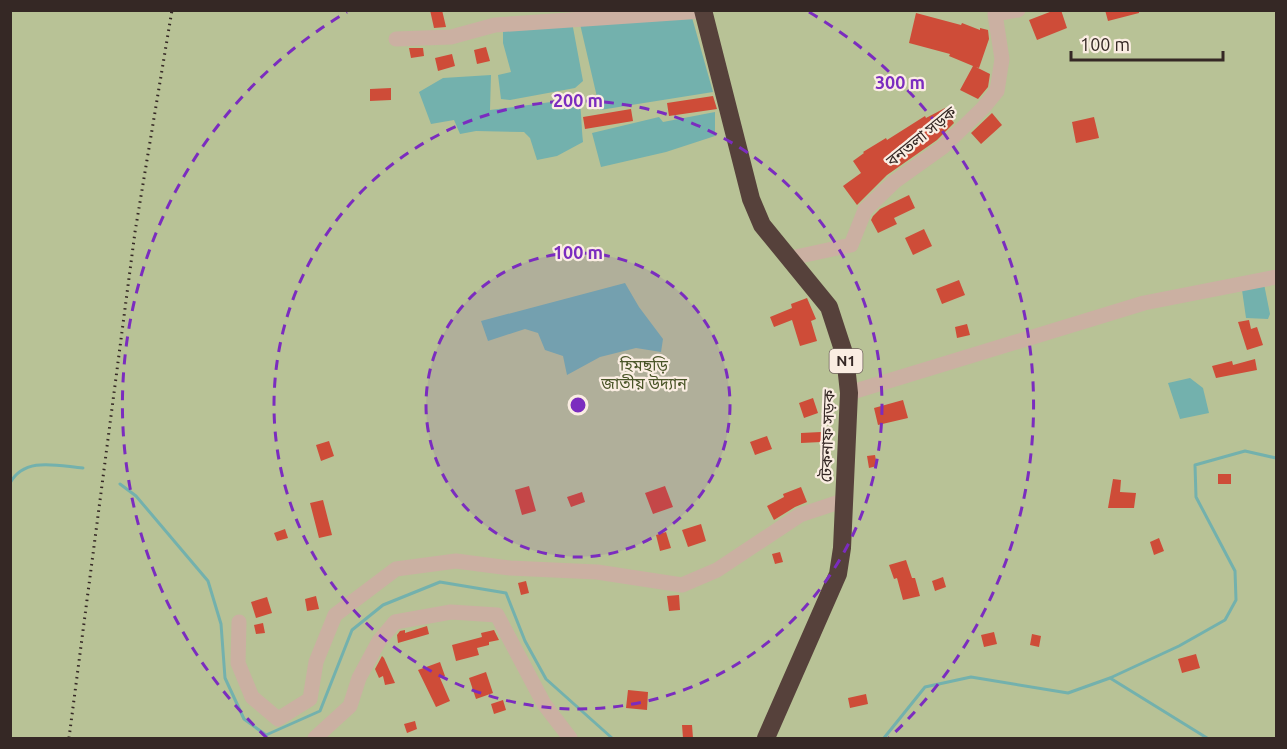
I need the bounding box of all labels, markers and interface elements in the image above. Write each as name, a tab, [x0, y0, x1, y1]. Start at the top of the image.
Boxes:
scale bar	[1071, 24, 1222, 62]
text: 100 m	[1080, 34, 1130, 54]
text: 300 m	[875, 72, 925, 92]
text: 200 m	[553, 90, 603, 110]
street label: বনতলা সড়ক	[882, 102, 960, 170]
text: 100 m	[553, 242, 603, 262]
road number: N1	[830, 349, 862, 373]
park label: হিমছড়ি জাতীয় উদ্যান	[600, 356, 687, 392]
street label: টেকনাফ সড়ক	[816, 388, 838, 483]
centre of rings	[568, 395, 588, 415]

